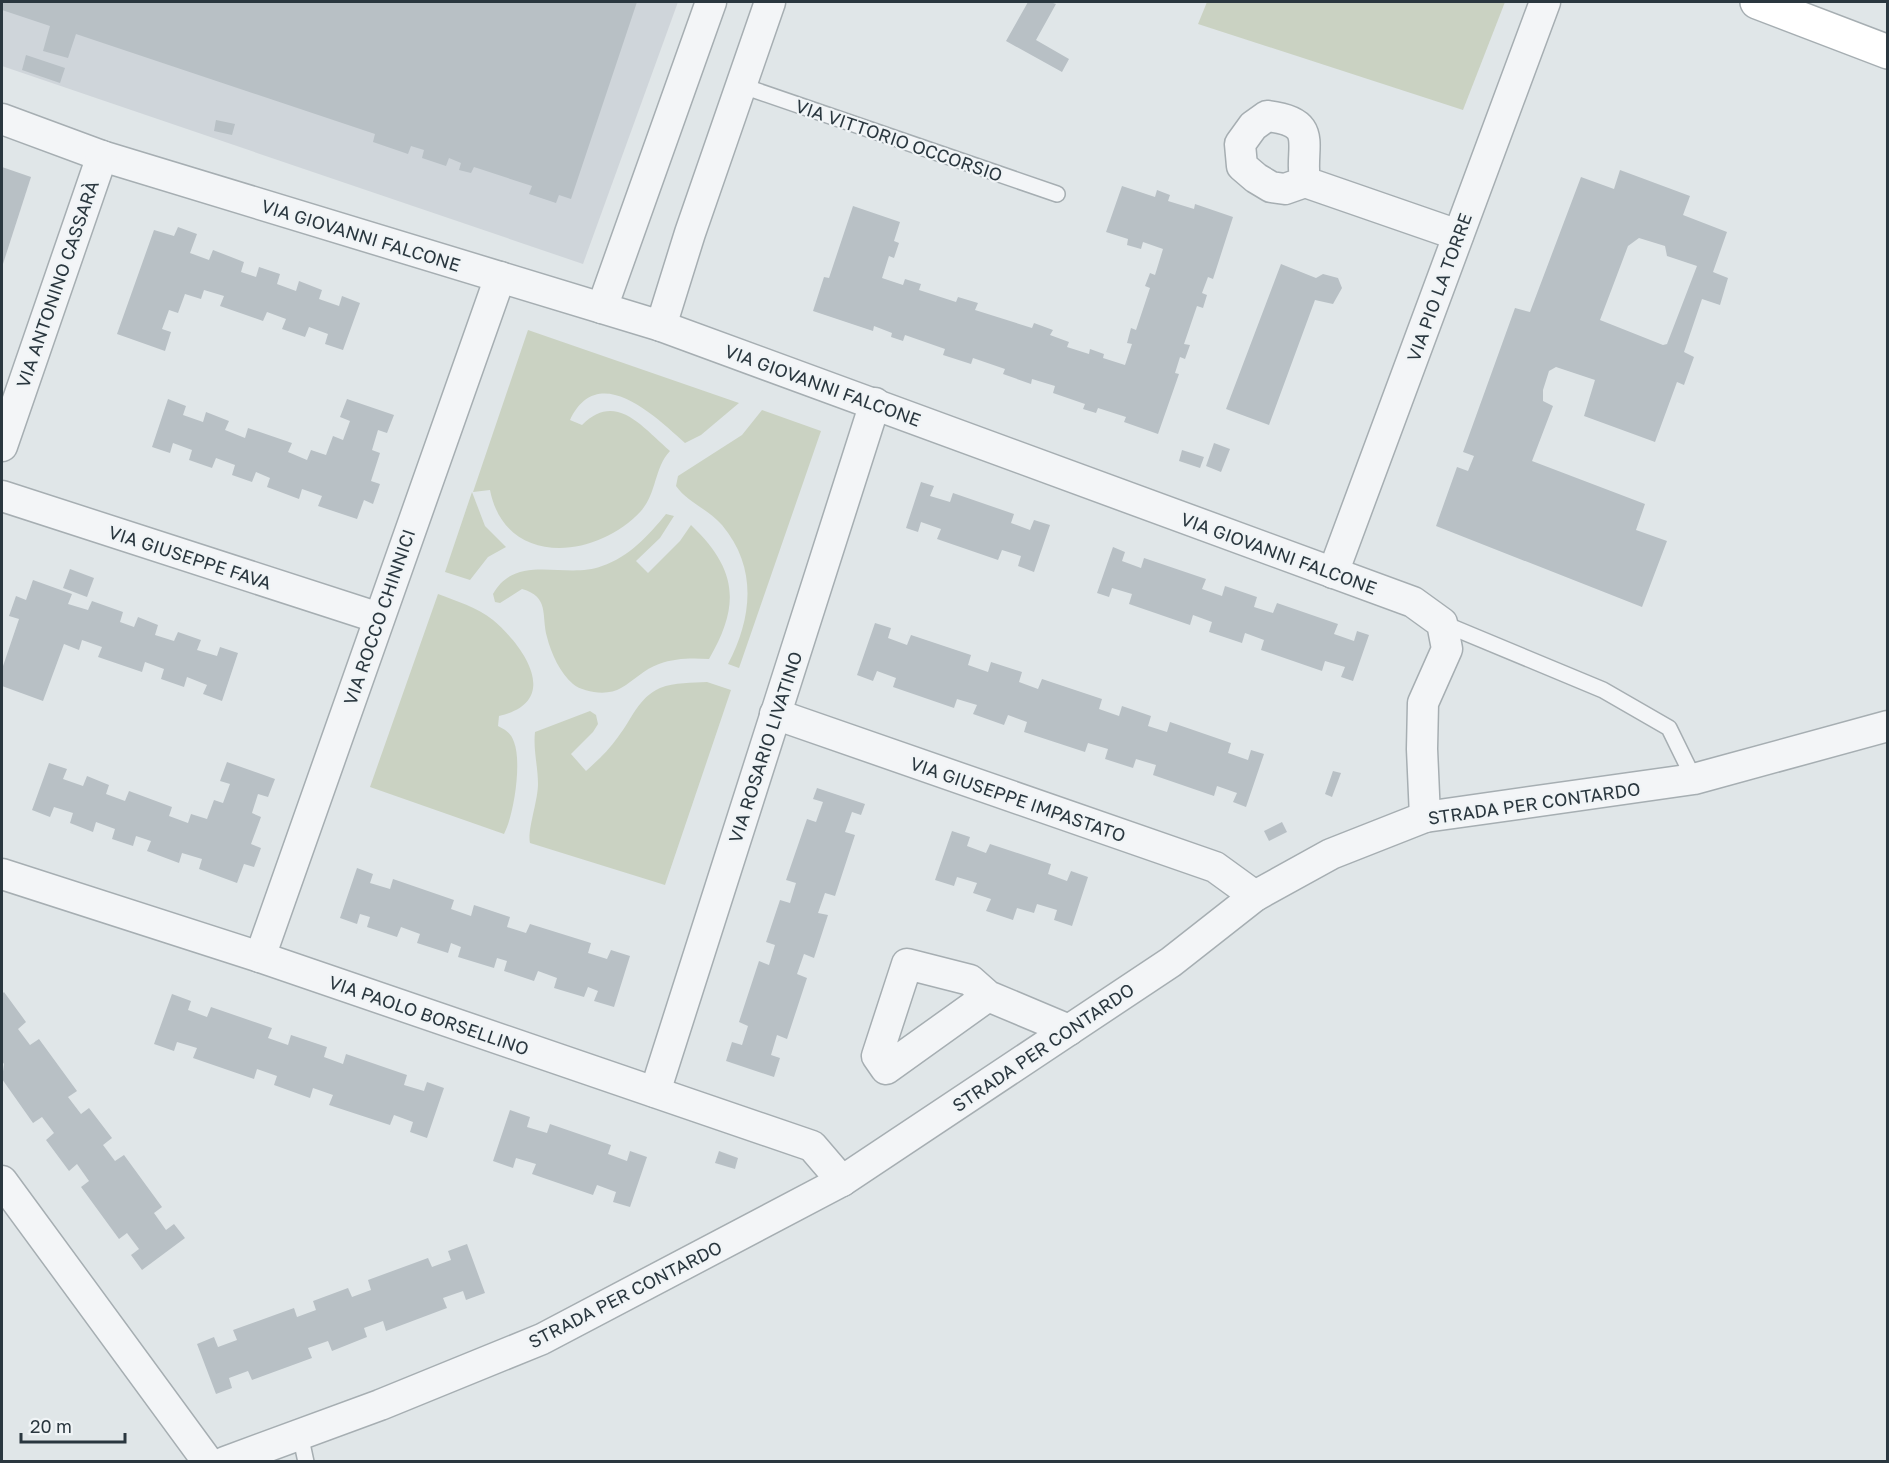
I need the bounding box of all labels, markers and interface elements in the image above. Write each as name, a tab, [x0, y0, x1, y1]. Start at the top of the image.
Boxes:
street label: VIA VITTORIO OCCORSIO	[793, 94, 1005, 186]
street label: VIA ANTONINO CASSARÀ	[11, 177, 103, 391]
street label: VIA GIOVANNI FALCONE	[259, 194, 463, 276]
street label: VIA PIO LA TORRE	[1402, 210, 1476, 364]
street label: VIA GIOVANNI FALCONE	[722, 339, 924, 431]
street label: VIA GIOVANNI FALCONE	[1178, 507, 1380, 599]
street label: VIA GIUSEPPE FAVA	[106, 520, 274, 594]
street label: VIA ROCCO CHINNICI	[339, 526, 419, 708]
street label: VIA ROSARIO LIVATINO	[724, 649, 806, 845]
street label: VIA GIUSEPPE IMPASTATO	[907, 752, 1129, 846]
street label: STRADA PER CONTARDO	[1426, 777, 1642, 829]
street label: VIA PAOLO BORSELLINO	[326, 970, 532, 1060]
street label: STRADA PER CONTARDO	[948, 978, 1138, 1116]
street label: STRADA PER CONTARDO	[525, 1236, 725, 1352]
scale bar	[21, 1406, 124, 1444]
text: 20 m	[30, 1415, 72, 1437]

